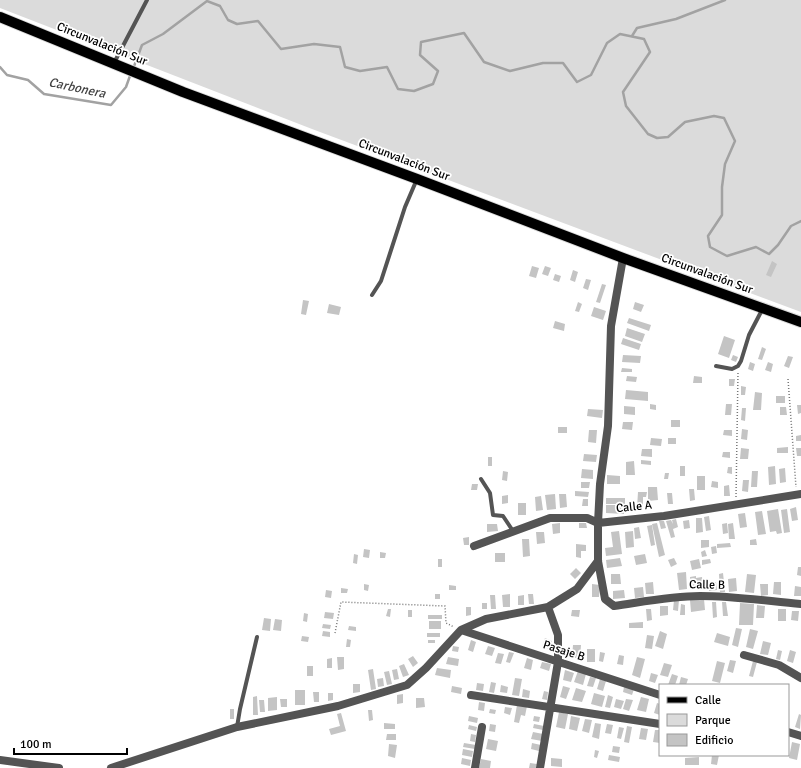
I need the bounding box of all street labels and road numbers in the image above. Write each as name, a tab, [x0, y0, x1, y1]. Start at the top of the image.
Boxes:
street label: Circunvalación Sur	[54, 19, 150, 69]
street label: Circunvalación Sur	[356, 136, 452, 184]
street label: Circunvalación Sur	[659, 250, 755, 298]
street label: Calle A	[615, 498, 653, 516]
street label: Calle B	[689, 577, 725, 593]
street label: Pasaje B	[541, 637, 587, 665]

